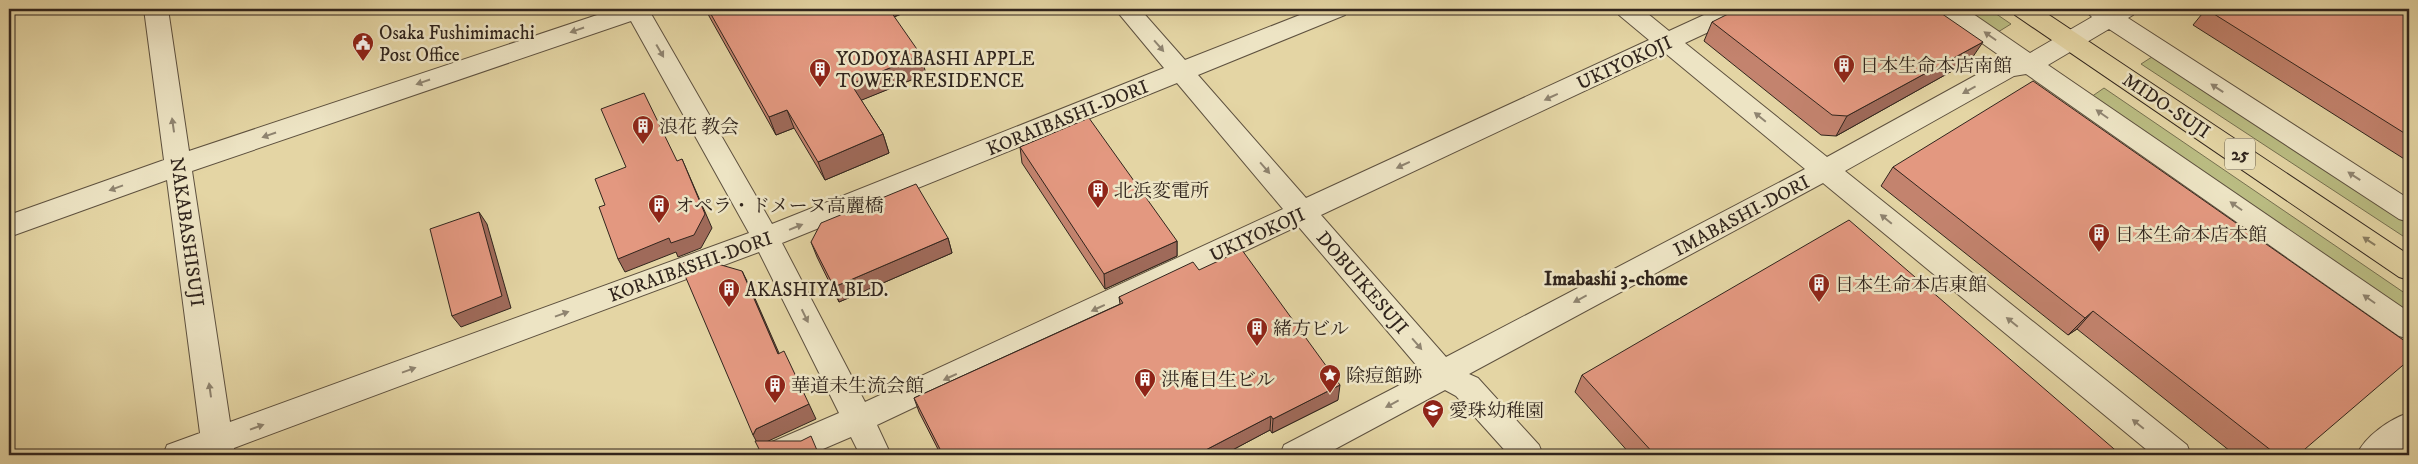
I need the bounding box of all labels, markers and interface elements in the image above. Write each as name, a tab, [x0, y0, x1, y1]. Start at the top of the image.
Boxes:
place label: Osaka Fushimimachi Post Office	[379, 22, 535, 67]
one-way arrow	[569, 26, 584, 34]
public building icon: Osaka Fushimimachi Post Office	[351, 31, 375, 62]
street label: UKIYOKOJI	[1573, 31, 1676, 95]
one-way arrow	[1983, 31, 1997, 41]
one-way arrow	[1153, 39, 1164, 52]
one-way arrow	[655, 45, 664, 58]
place label: YODOYABASHI APPLE TOWER RESIDENCE	[836, 48, 1035, 93]
building icon: 日本生命本店南館	[1832, 53, 1856, 84]
place label: 日本生命本店南館	[1860, 55, 2012, 78]
building icon: YODOYABASHI APPLE TOWER RESIDENCE	[808, 57, 832, 88]
street label: MIDO-SUJI	[2118, 69, 2214, 144]
street label: KORAIBASHI-DORI	[983, 75, 1152, 161]
one-way arrow	[416, 79, 431, 87]
one-way arrow	[2210, 83, 2224, 93]
one-way arrow	[1963, 85, 1976, 94]
one-way arrow	[1544, 93, 1558, 101]
one-way arrow	[2096, 109, 2109, 119]
one-way arrow	[1754, 111, 1767, 122]
building icon: 浪花 教会	[631, 114, 655, 145]
one-way arrow	[169, 116, 177, 132]
place label: 浪花 教会	[659, 116, 739, 139]
one-way arrow	[262, 131, 277, 139]
road number: 25	[2225, 138, 2255, 170]
street label: NAKABASHISUJI	[165, 156, 208, 309]
one-way arrow	[1396, 161, 1411, 170]
one-way arrow	[1260, 162, 1271, 175]
street label: IMABASHI-DORI	[1670, 171, 1814, 262]
one-way arrow	[2347, 171, 2360, 181]
building icon: 北浜変電所	[1086, 178, 1110, 209]
place label: 北浜変電所	[1114, 180, 1209, 203]
one-way arrow	[108, 184, 123, 192]
building icon: オペラ・ドメーヌ高麗橋	[647, 193, 671, 224]
place label: オペラ・ドメーヌ高麗橋	[675, 195, 884, 218]
one-way arrow	[2229, 201, 2243, 211]
street label: UKIYOKOJI	[1206, 203, 1309, 267]
one-way arrow	[1880, 214, 1893, 225]
one-way arrow	[789, 222, 803, 230]
building icon: 日本生命本店本館	[2087, 222, 2111, 253]
place label: 日本生命本店本館	[2115, 224, 2267, 247]
street label: KORAIBASHI-DORI	[606, 227, 776, 308]
street label: DOBUIKESUJI	[1311, 227, 1413, 339]
one-way arrow	[2362, 236, 2376, 246]
district label: Imabashi 3-chome	[1544, 267, 1689, 292]
building icon: 日本生命本店東館	[1807, 272, 1831, 303]
place label: 日本生命本店東館	[1835, 274, 1987, 297]
building icon: AKASHIYA BLD.	[717, 277, 741, 308]
place label: AKASHIYA BLD.	[745, 279, 888, 302]
one-way arrow	[2362, 294, 2376, 304]
one-way arrow	[1573, 295, 1587, 304]
one-way arrow	[1090, 304, 1105, 312]
one-way arrow	[801, 309, 809, 323]
one-way arrow	[554, 310, 569, 317]
building icon: 緒方ビル	[1245, 316, 1269, 347]
one-way arrow	[2006, 316, 2019, 327]
place label: 緒方ビル	[1273, 318, 1349, 341]
one-way arrow	[1411, 338, 1423, 350]
place icon: 除痘館跡	[1318, 363, 1342, 394]
place label: 除痘館跡	[1346, 365, 1422, 388]
one-way arrow	[402, 366, 417, 374]
building icon: 洪庵日生ビル	[1133, 367, 1157, 398]
place label: 洪庵日生ビル	[1161, 369, 1275, 392]
building icon: 華道未生流会館	[763, 373, 787, 404]
one-way arrow	[943, 373, 957, 381]
place label: 華道未生流会館	[791, 375, 924, 398]
one-way arrow	[206, 381, 214, 397]
school or university icon: 愛珠幼稚園	[1421, 398, 1445, 429]
one-way arrow	[1385, 399, 1399, 408]
place label: 愛珠幼稚園	[1449, 400, 1544, 423]
one-way arrow	[2132, 419, 2145, 430]
one-way arrow	[250, 423, 265, 431]

